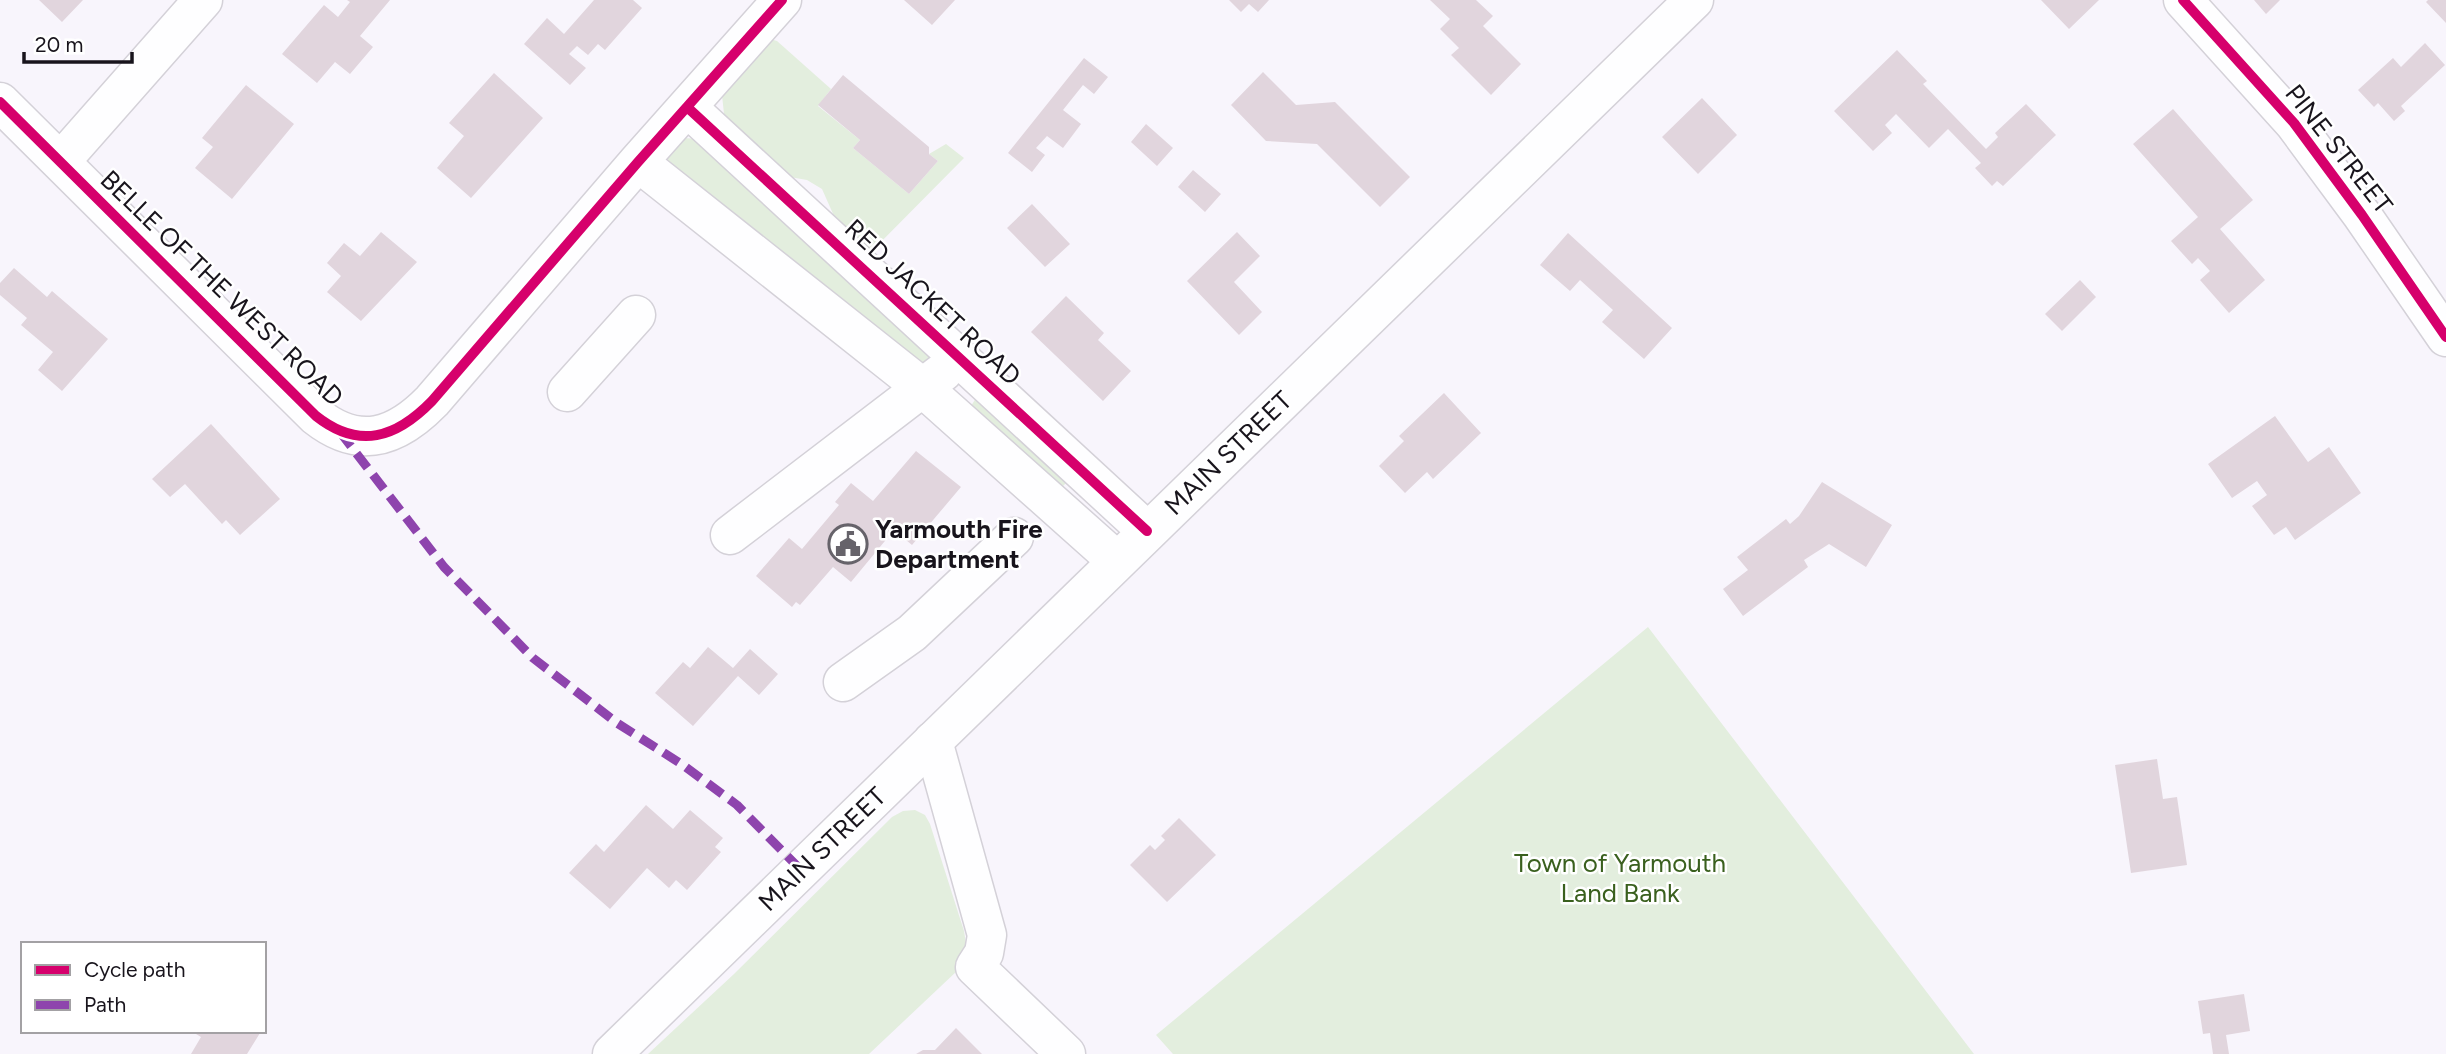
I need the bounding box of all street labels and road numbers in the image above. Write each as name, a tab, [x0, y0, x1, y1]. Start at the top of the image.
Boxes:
street label: PINE STREET	[2278, 78, 2400, 221]
street label: BELLE OF THE WEST ROAD	[94, 163, 350, 413]
street label: RED JACKET ROAD	[838, 212, 1028, 392]
street label: MAIN STREET	[1158, 384, 1299, 522]
street label: MAIN STREET	[752, 780, 893, 918]

